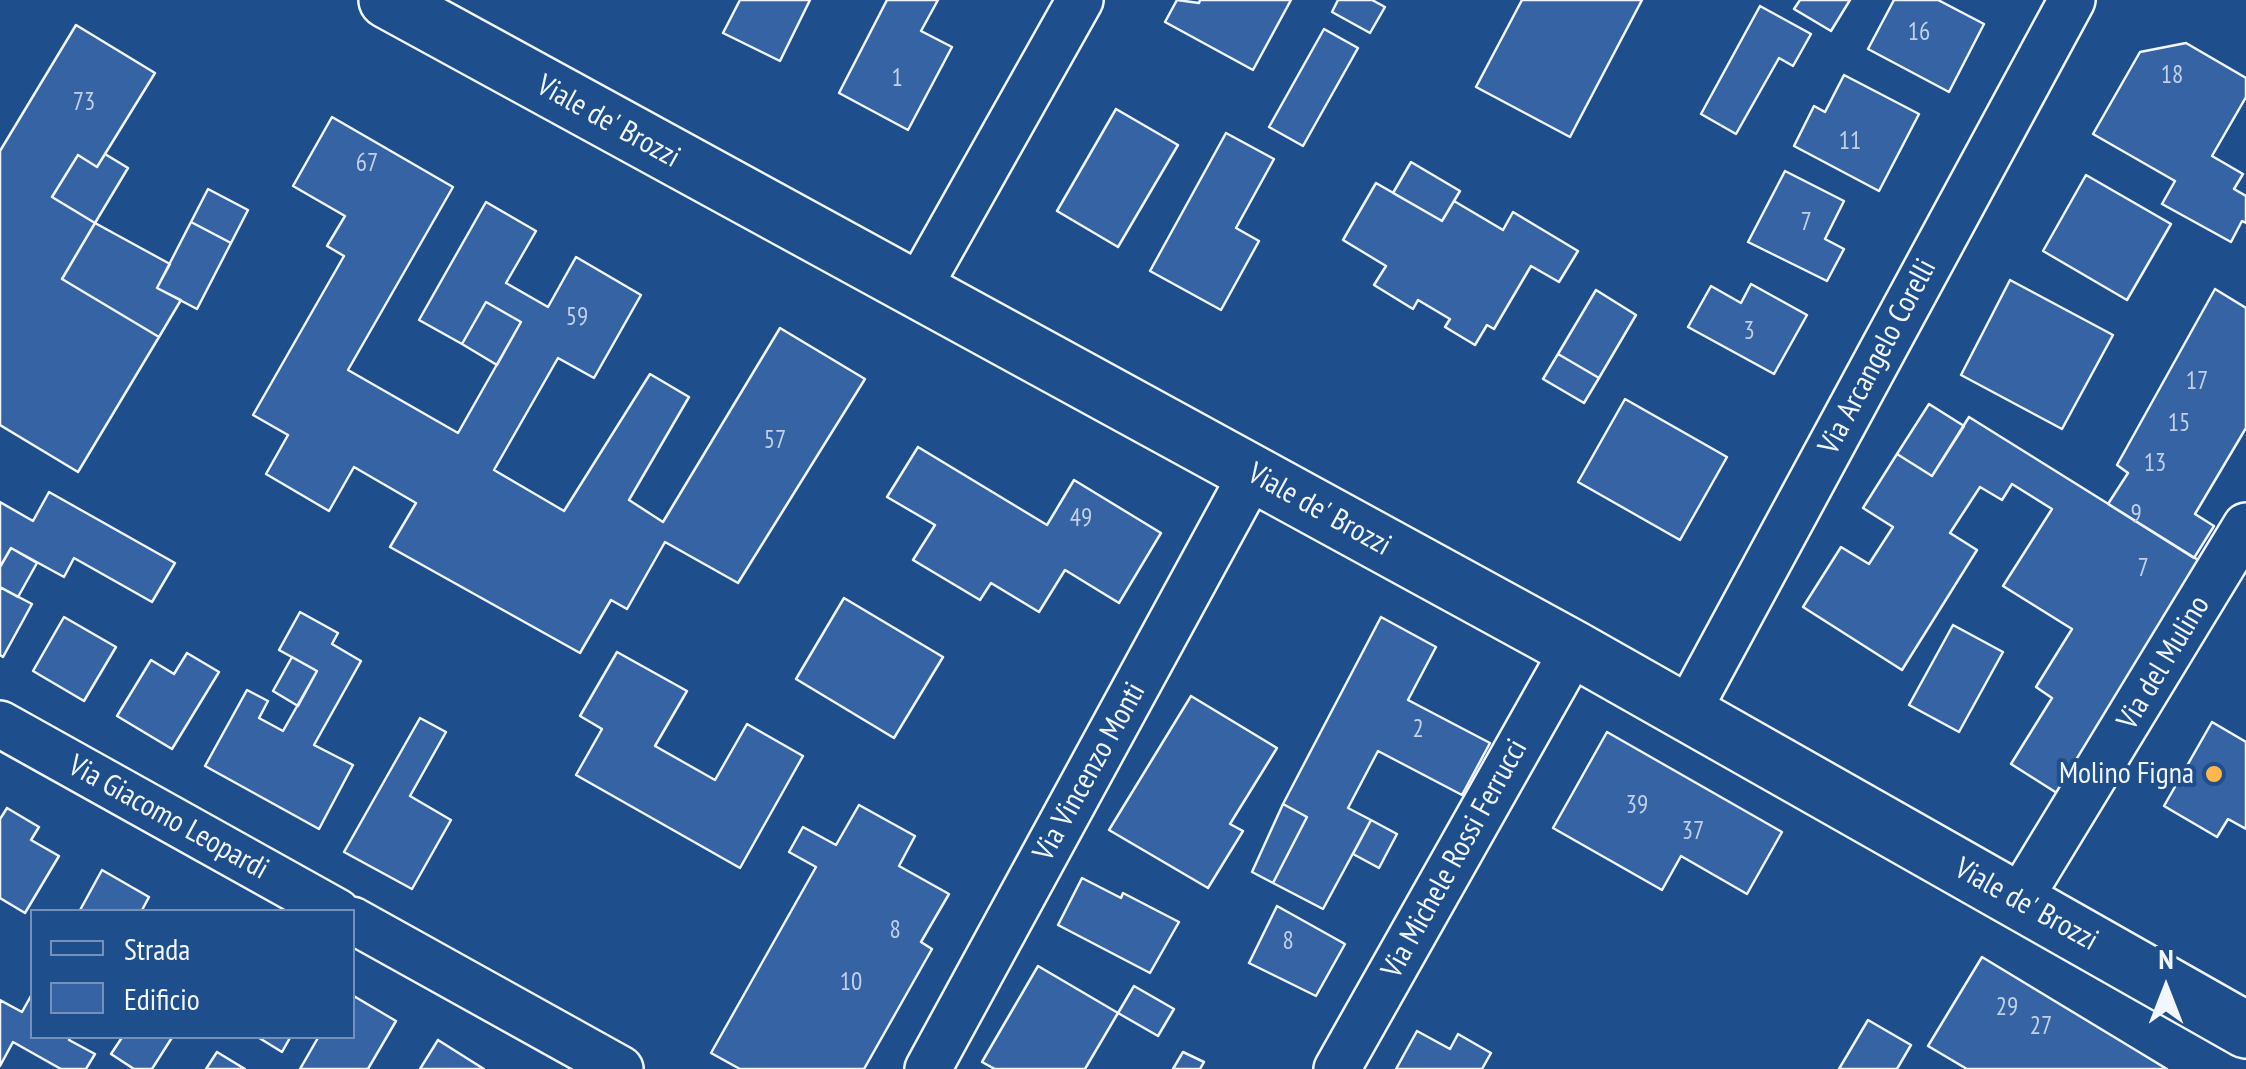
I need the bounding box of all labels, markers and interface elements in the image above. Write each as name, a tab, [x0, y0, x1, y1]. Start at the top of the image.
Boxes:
house number: 16	[1908, 18, 1930, 48]
house number: 18	[2161, 61, 2183, 91]
house number: 1	[891, 64, 903, 94]
street label: Viale de' Brozzi	[530, 68, 686, 176]
house number: 73	[73, 88, 95, 118]
house number: 11	[1839, 127, 1861, 157]
house number: 67	[356, 149, 378, 179]
house number: 7	[1800, 208, 1812, 238]
street label: Via Arcangelo Corelli	[1811, 253, 1945, 461]
house number: 59	[566, 303, 588, 333]
house number: 3	[1743, 317, 1755, 347]
house number: 17	[2186, 367, 2208, 397]
house number: 15	[2168, 409, 2190, 439]
house number: 57	[764, 426, 786, 456]
house number: 13	[2144, 449, 2166, 479]
street label: Viale de' Brozzi	[1241, 456, 1397, 564]
house number: 9	[2130, 500, 2142, 530]
house number: 49	[1070, 504, 1092, 534]
house number: 7	[2137, 554, 2149, 584]
street label: Via del Mulino	[2110, 590, 2218, 736]
street label: Via Vincenzo Monti	[1026, 677, 1154, 867]
house number: 2	[1412, 715, 1424, 745]
street label: Via Michele Rossi Ferrucci	[1374, 733, 1536, 985]
street label: Via Giacomo Leopardi	[62, 748, 274, 888]
place label: Molino Figna	[2059, 756, 2194, 792]
marker: Molino Figna	[2203, 763, 2225, 785]
house number: 39	[1626, 791, 1648, 821]
house number: 37	[1682, 817, 1704, 847]
street label: Viale de' Brozzi	[1948, 851, 2104, 959]
legend	[30, 909, 355, 1039]
house number: 8	[889, 916, 901, 946]
house number: 8	[1282, 927, 1294, 957]
text: Strada	[124, 929, 190, 968]
north arrow	[2116, 939, 2216, 1039]
text: N	[2158, 940, 2174, 977]
house number: 10	[840, 968, 862, 998]
text: Edificio	[124, 979, 200, 1018]
house number: 29	[1996, 993, 2018, 1023]
house number: 27	[2030, 1012, 2052, 1042]

